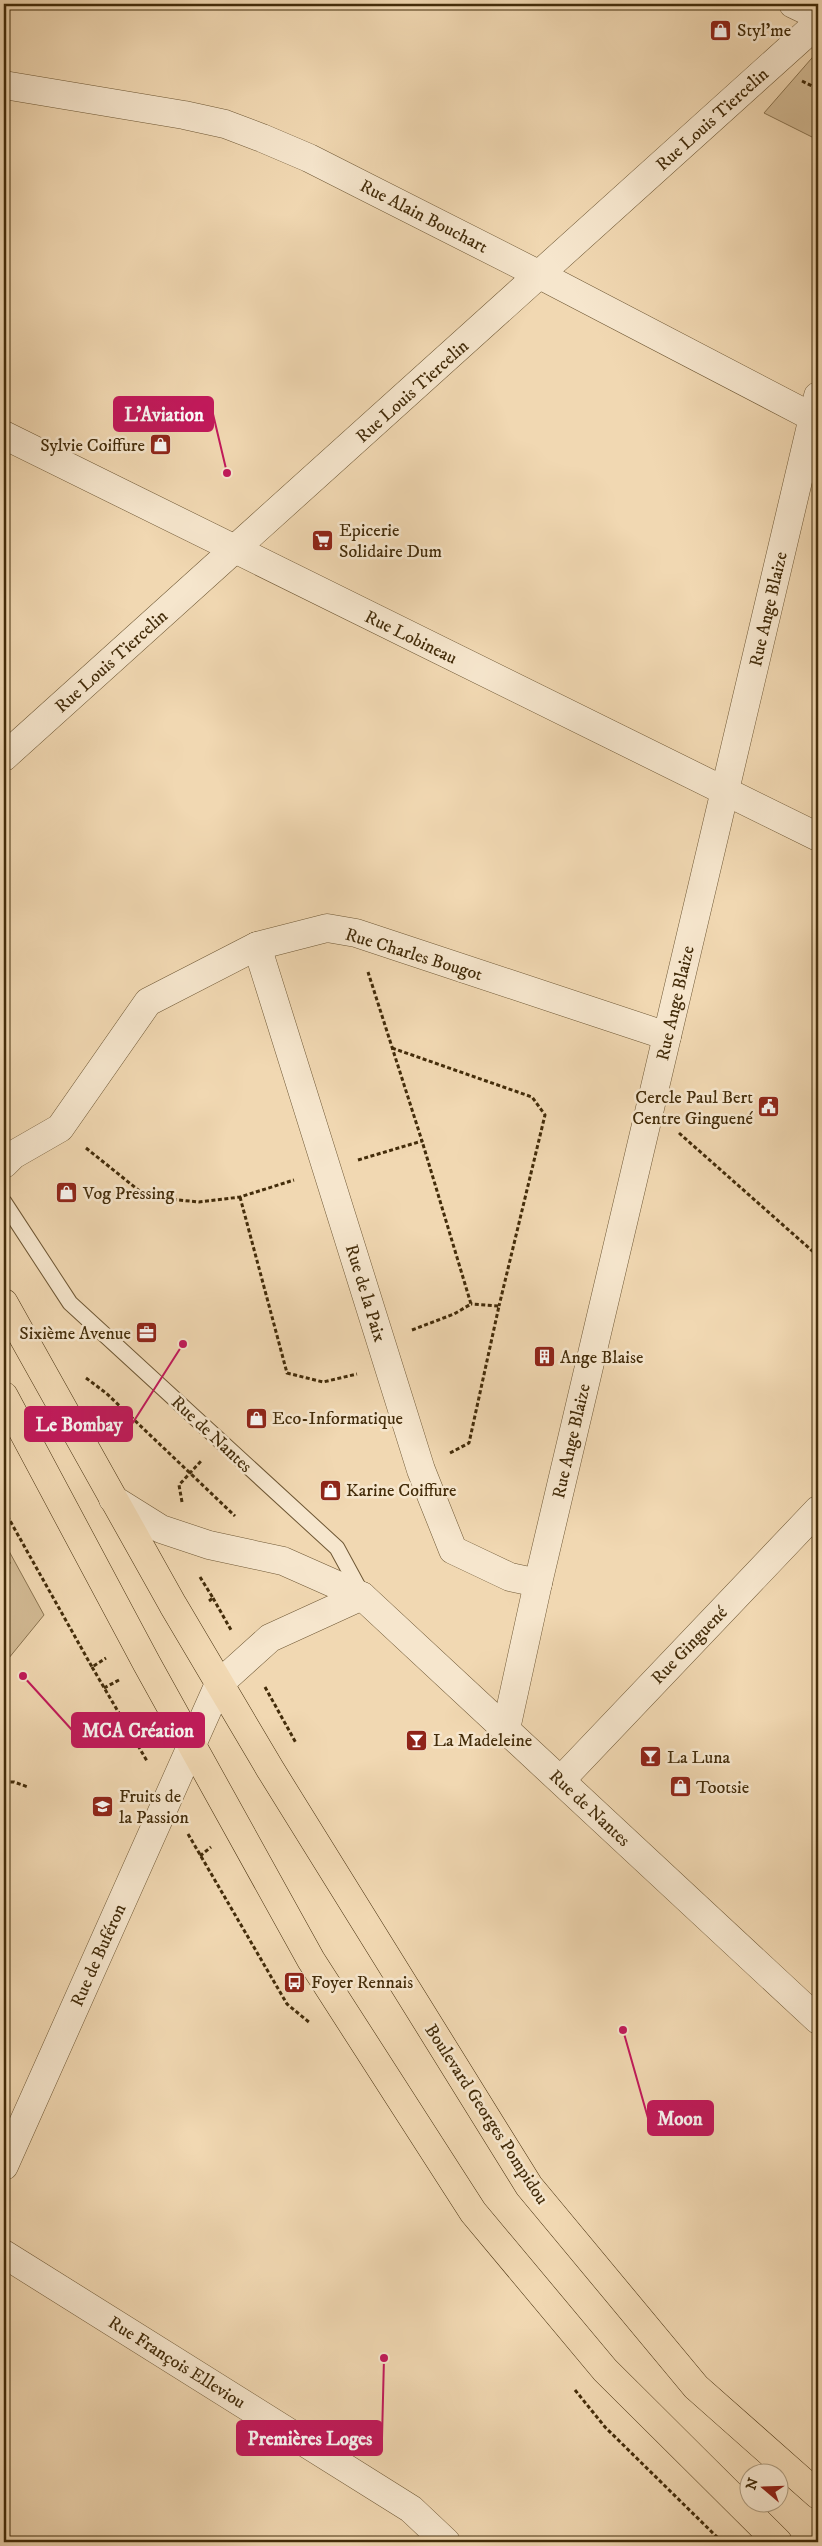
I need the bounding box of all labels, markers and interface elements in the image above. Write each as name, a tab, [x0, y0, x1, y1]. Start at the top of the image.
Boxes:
shop icon: Styl'me	[709, 18, 733, 42]
place label: Styl'me	[737, 20, 791, 42]
street label: Rue Louis Tiercelin	[652, 63, 774, 176]
street label: Rue Alain Bouchart	[356, 175, 491, 259]
street label: Rue Louis Tiercelin	[352, 335, 474, 448]
callout: L'Aviation	[114, 397, 213, 431]
text: L'Aviation	[124, 404, 205, 427]
shop icon: Sylvie Coiffure	[149, 433, 173, 457]
place label: Sylvie Coiffure	[40, 435, 145, 457]
place label: Epicerie Solidaire Dum	[339, 520, 442, 563]
supermarket icon: Epicerie Solidaire Dum	[311, 528, 335, 552]
street label: Rue Ange Blaize	[745, 550, 793, 669]
street label: Rue Louis Tiercelin	[51, 605, 173, 718]
street label: Rue Lobineau	[361, 606, 461, 670]
street label: Rue Charles Bougot	[342, 924, 485, 986]
street label: Rue Ange Blaize	[652, 944, 700, 1063]
place label: Cercle Paul Bert Centre Ginguené	[632, 1087, 754, 1130]
public building icon: Cercle Paul Bert Centre Ginguené	[757, 1095, 781, 1119]
shop icon: Vog Pressing	[55, 1181, 79, 1205]
place label: Vog Pressing	[82, 1183, 174, 1205]
street label: Rue de la Paix	[340, 1242, 390, 1345]
office icon: Sixième Avenue	[135, 1321, 159, 1345]
place label: Sixième Avenue	[19, 1323, 131, 1345]
building icon: Ange Blaise	[532, 1345, 556, 1369]
place label: Ange Blaise	[560, 1347, 643, 1369]
street label: Rue Ange Blaize	[548, 1382, 596, 1501]
street label: Rue de Nantes	[166, 1392, 256, 1478]
shop icon: Eco-Informatique	[244, 1406, 268, 1430]
callout: Le Bombay	[25, 1407, 132, 1441]
place label: Eco-Informatique	[272, 1408, 403, 1430]
text: Le Bombay	[36, 1414, 123, 1437]
shop icon: Karine Coiffure	[318, 1478, 342, 1502]
place label: Karine Coiffure	[346, 1480, 457, 1502]
street label: Rue Ginguené	[647, 1602, 733, 1689]
callout: MCA Création	[72, 1713, 204, 1747]
text: MCA Création	[82, 1720, 195, 1743]
bar icon: La Madeleine	[405, 1728, 429, 1752]
place label: La Madeleine	[433, 1730, 532, 1752]
bar icon: La Luna	[639, 1745, 663, 1769]
place label: La Luna	[667, 1747, 731, 1769]
street label: Rue de Nantes	[544, 1766, 634, 1852]
shop icon: Tootsie	[668, 1775, 692, 1799]
place label: Tootsie	[696, 1777, 749, 1799]
place label: Fruits de la Passion	[119, 1786, 189, 1829]
school or university icon: Fruits de la Passion	[91, 1794, 115, 1818]
street label: Rue de Buféron	[66, 1900, 132, 2010]
bus stop icon: Foyer Rennais	[283, 1970, 307, 1994]
place label: Foyer Rennais	[311, 1972, 413, 1994]
street label: Boulevard Georges Pompidou	[420, 2020, 553, 2209]
callout: Moon	[648, 2101, 713, 2135]
text: Moon	[657, 2108, 704, 2131]
street label: Rue François Elleviou	[104, 2312, 249, 2414]
callout: Premières Loges	[237, 2421, 382, 2455]
text: Premières Loges	[248, 2428, 373, 2451]
north arrow	[740, 2464, 790, 2514]
text: N	[742, 2475, 763, 2492]

